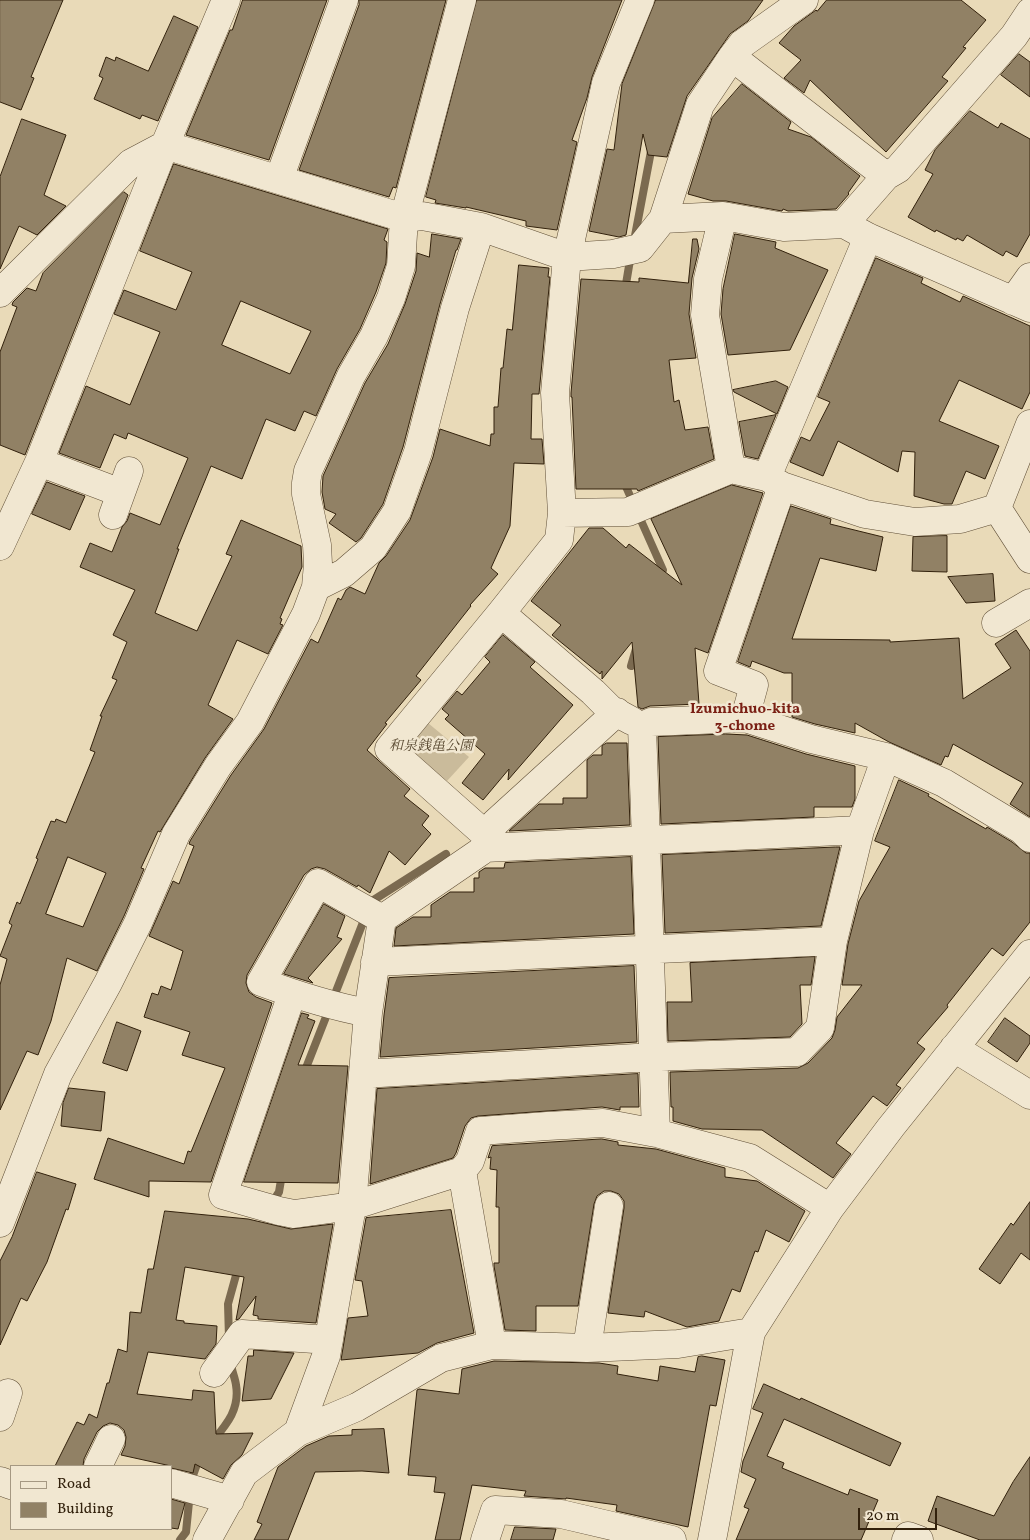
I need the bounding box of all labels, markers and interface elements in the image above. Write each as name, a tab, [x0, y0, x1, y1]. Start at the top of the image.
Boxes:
district label: Izumichuo-kita 3-chome	[690, 701, 800, 736]
park label: 和泉銭亀公園	[389, 739, 473, 755]
legend	[10, 1465, 172, 1530]
text: Road	[57, 1474, 91, 1495]
scale bar	[860, 1498, 939, 1530]
text: Building	[57, 1499, 113, 1520]
text: 20 m	[866, 1506, 899, 1527]

